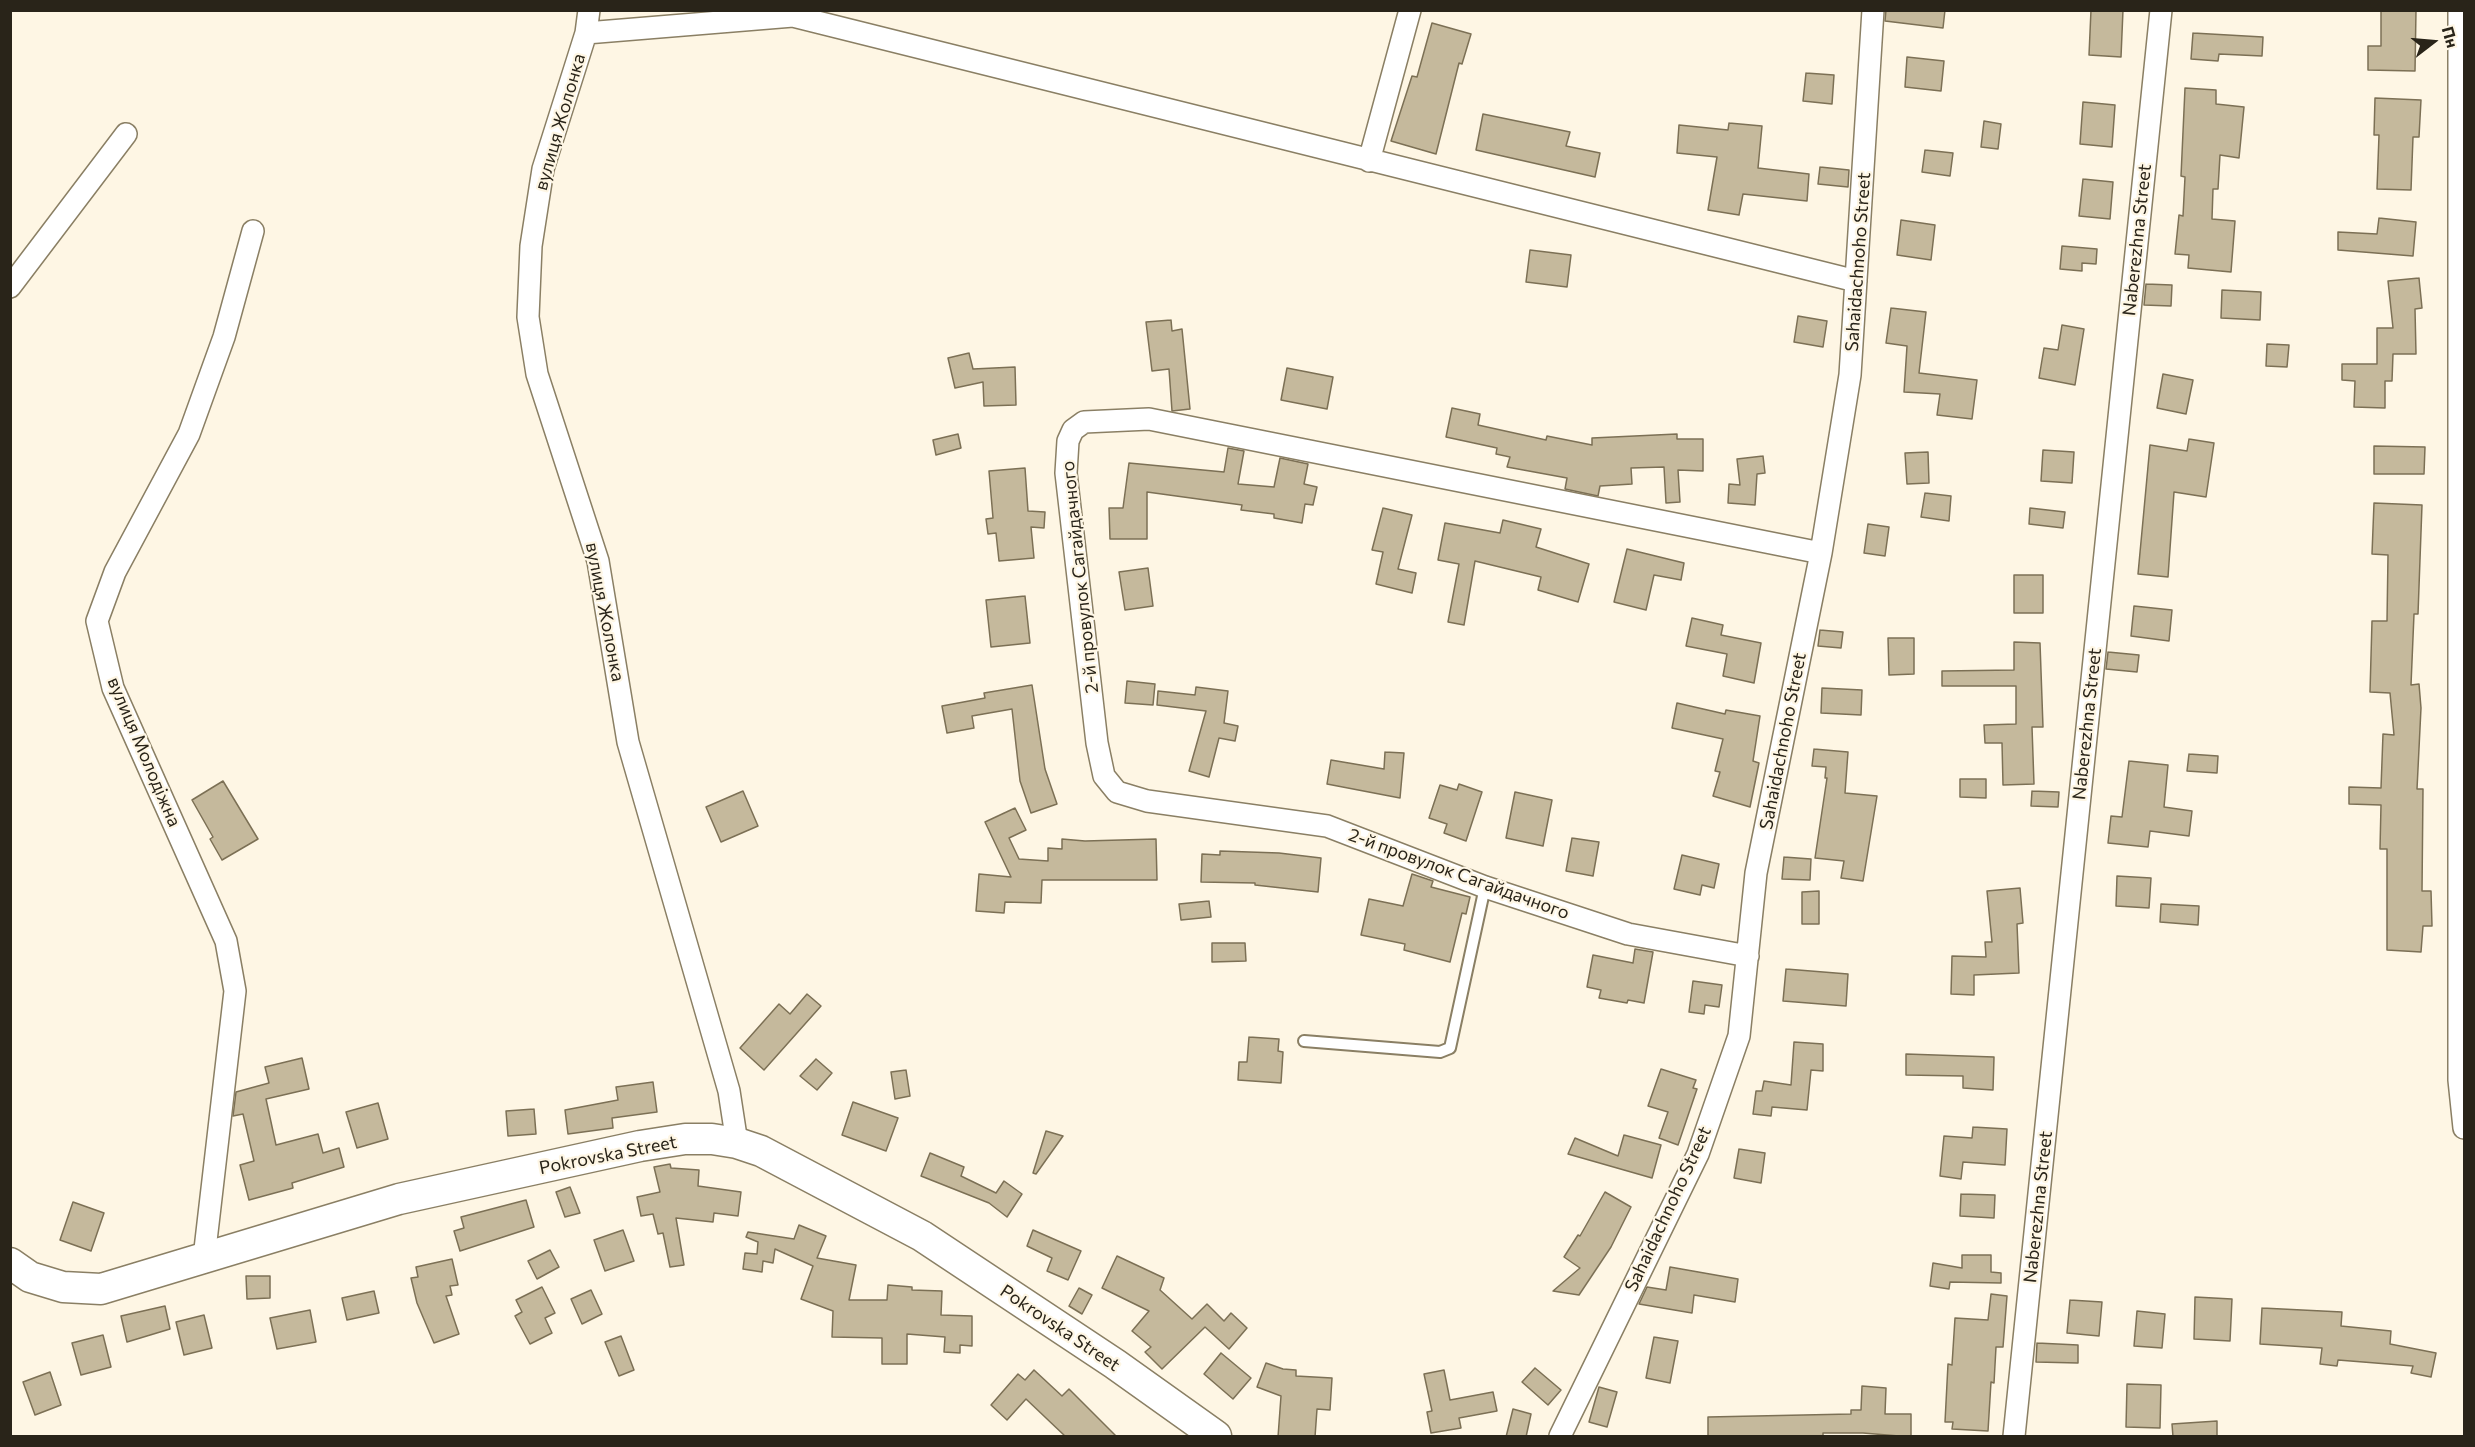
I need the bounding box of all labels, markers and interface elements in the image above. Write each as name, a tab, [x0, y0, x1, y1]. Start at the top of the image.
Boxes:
north arrow	[2403, 12, 2463, 72]
text: Пн	[2439, 24, 2463, 50]
street label: вулиця Жолонка	[530, 51, 590, 193]
street label: Naberezhna Street	[2118, 163, 2156, 317]
street label: Sahaidachnoho Street	[1841, 172, 1875, 352]
street label: 2-й провулок Сагайдачного	[1057, 460, 1103, 694]
street label: вулиця Жолонка	[581, 541, 629, 683]
street label: Naberezhna Street	[2068, 647, 2106, 801]
street label: Sahaidachnoho Street	[1755, 651, 1811, 831]
street label: вулиця Молодіжна	[103, 674, 185, 830]
street label: 2-й провулок Сагайдачного	[1346, 824, 1572, 924]
street label: Sahaidachnoho Street	[1620, 1123, 1716, 1295]
street label: Naberezhna Street	[2019, 1130, 2057, 1284]
street label: Pokrovska Street	[537, 1131, 679, 1179]
street label: Pokrovska Street	[996, 1280, 1124, 1376]

